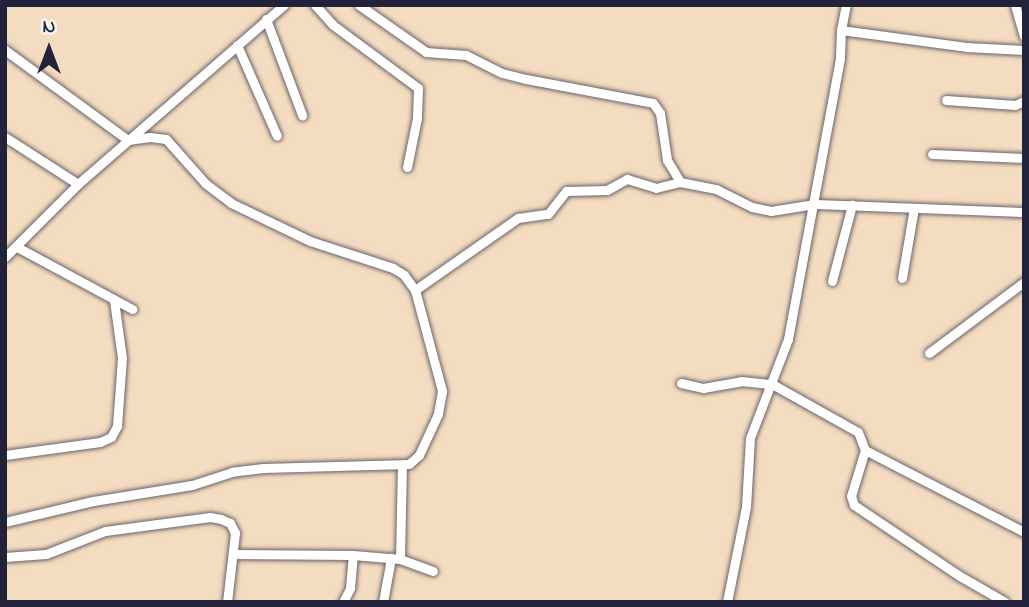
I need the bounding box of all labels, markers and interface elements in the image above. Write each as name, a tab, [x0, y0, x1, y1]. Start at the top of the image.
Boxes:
north arrow	[14, 14, 84, 84]
text: N	[43, 14, 55, 41]

